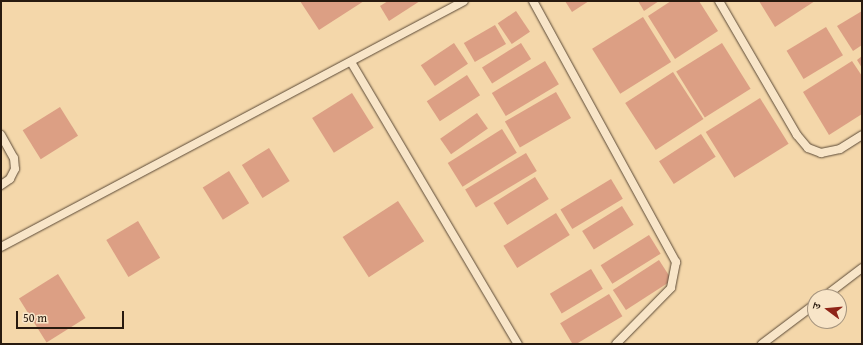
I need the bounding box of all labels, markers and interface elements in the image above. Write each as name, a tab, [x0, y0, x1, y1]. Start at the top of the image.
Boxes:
north arrow	[807, 289, 847, 329]
text: उ	[808, 301, 825, 311]
scale bar	[18, 303, 126, 329]
text: 50 m	[23, 309, 47, 326]

